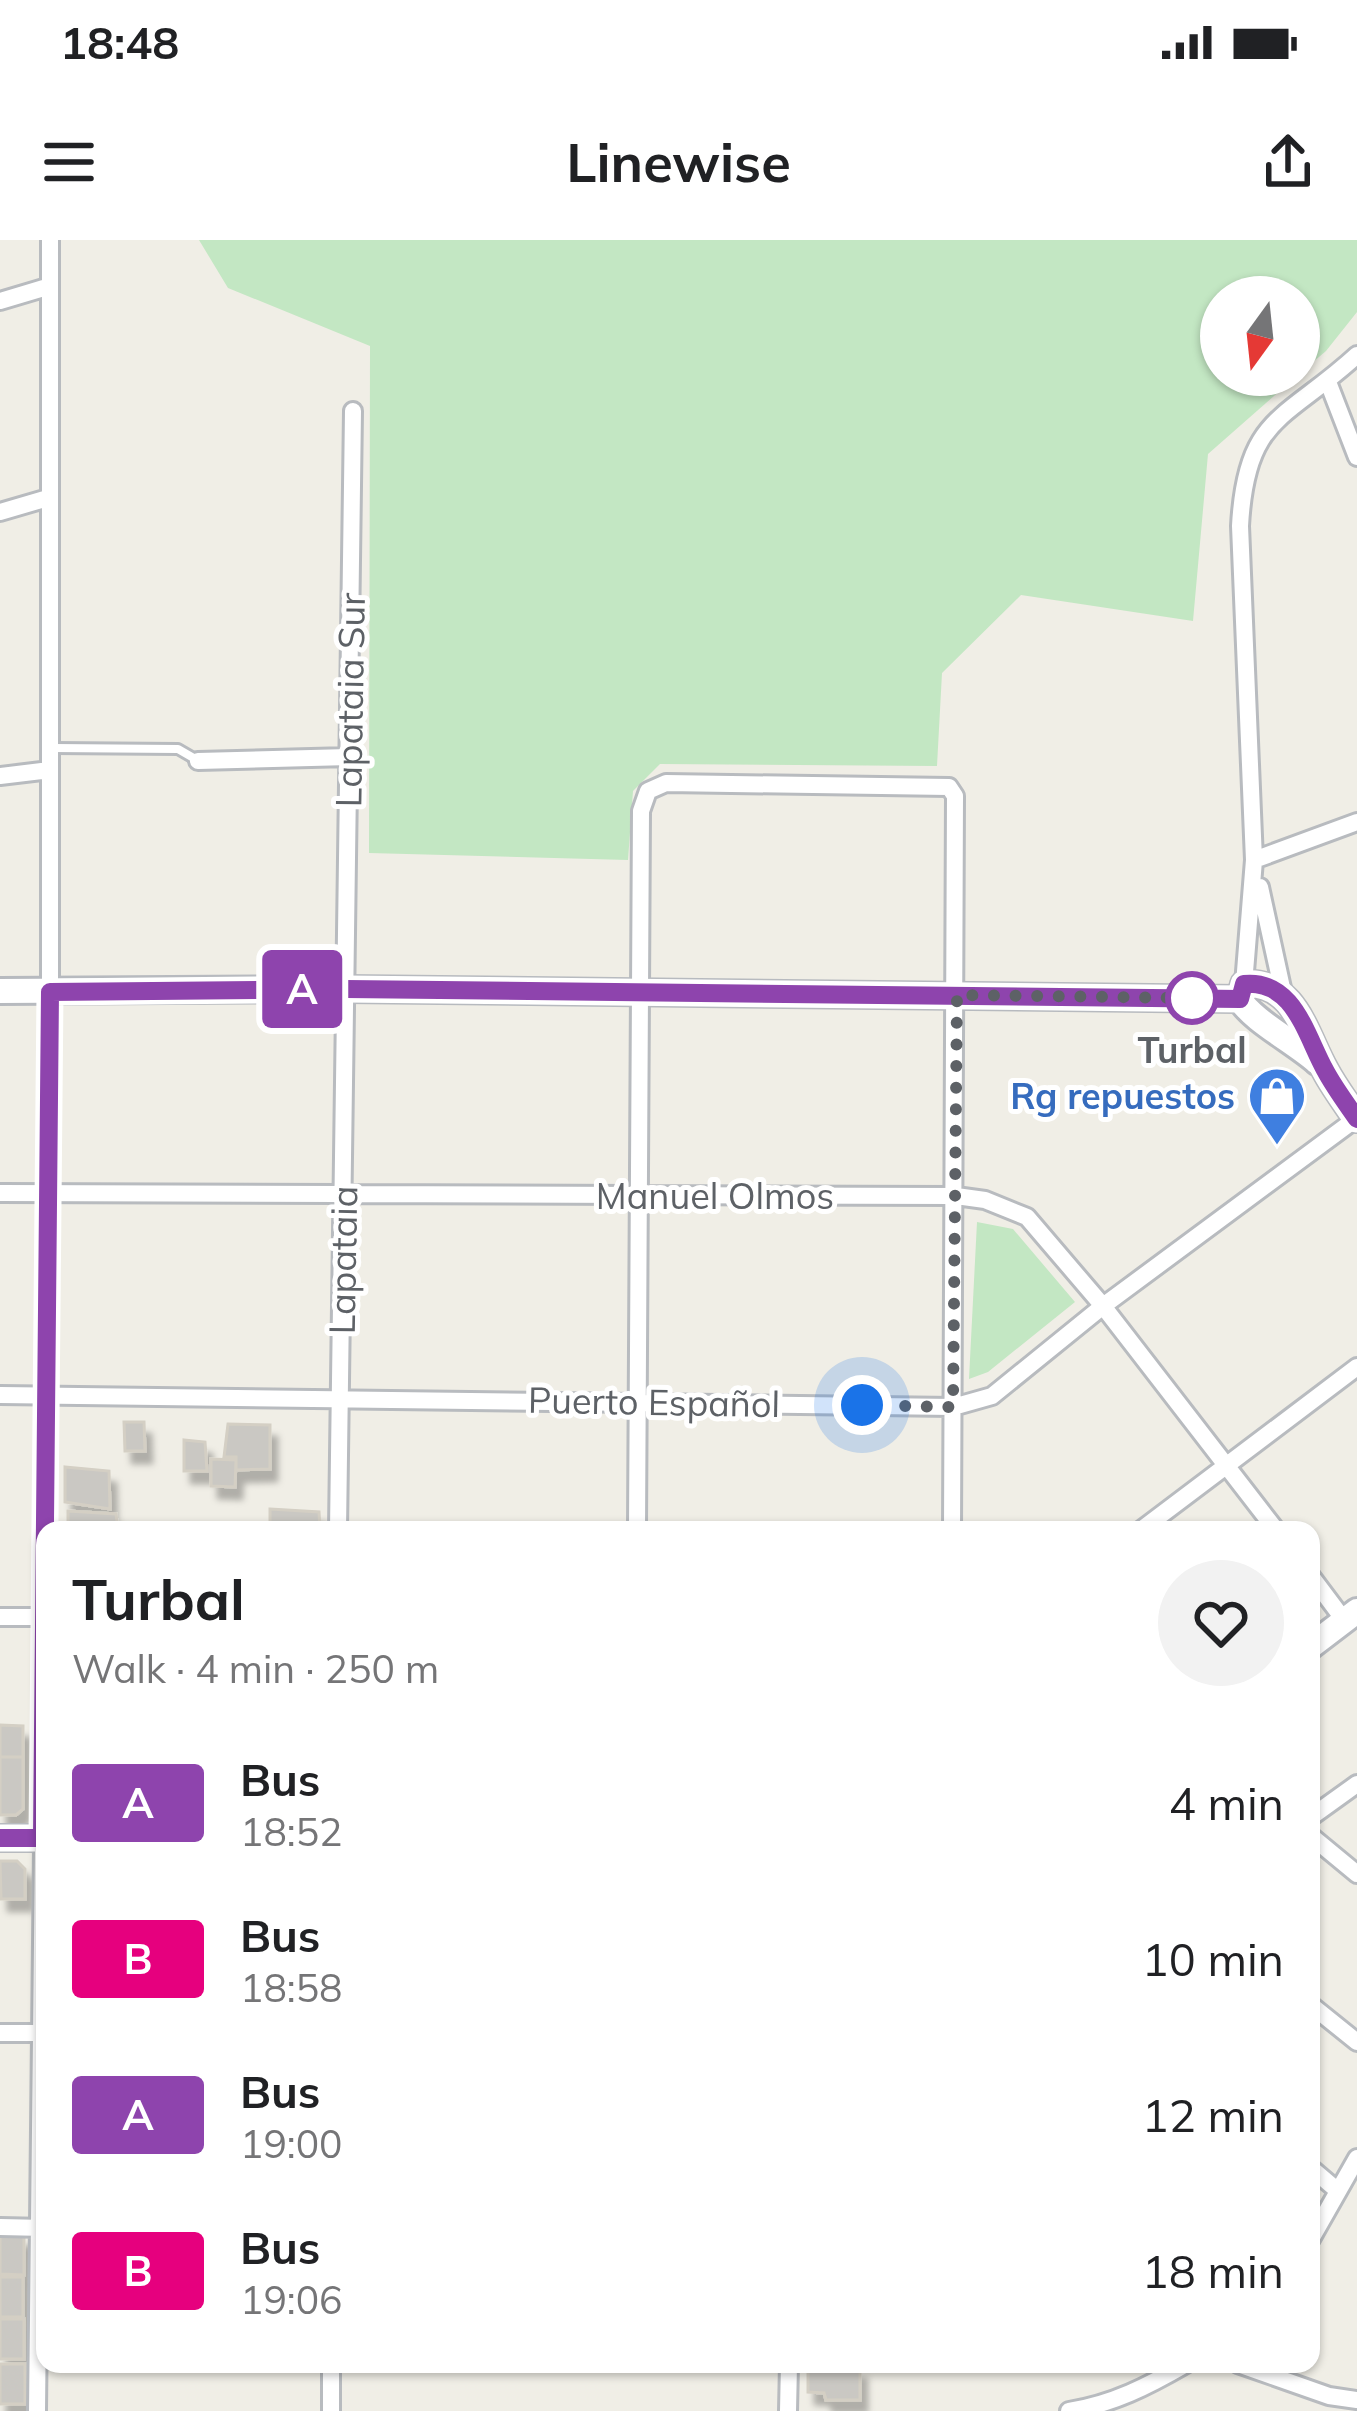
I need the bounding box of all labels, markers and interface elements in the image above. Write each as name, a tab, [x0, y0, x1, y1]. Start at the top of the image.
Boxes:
text: 18:48	[60, 14, 179, 70]
text: Linewise	[566, 128, 791, 196]
icon: menu	[36, 129, 102, 195]
icon: share	[1255, 129, 1321, 195]
north arrow	[1200, 276, 1320, 396]
map controls	[1200, 276, 1320, 396]
street label: Lapataia Sur	[325, 592, 374, 808]
line badge: A	[263, 950, 341, 1028]
text: A	[286, 962, 318, 1015]
marker: Turbal	[1167, 973, 1217, 1023]
place label: Turbal	[1137, 1027, 1247, 1072]
shop icon: Rg repuestos	[1246, 1065, 1308, 1147]
place label: Rg repuestos	[1010, 1073, 1235, 1118]
street label: Manuel Olmos	[596, 1173, 834, 1218]
street label: Lapataia	[319, 1185, 366, 1335]
your location	[832, 1375, 892, 1435]
street label: Puerto Español	[528, 1377, 780, 1426]
button: heart	[1158, 1560, 1284, 1686]
text: Turbal	[72, 1563, 245, 1634]
text: Walk · 4 min · 250 m	[72, 1644, 439, 1693]
text: Bus	[240, 1751, 320, 1807]
text: 4 min	[1169, 1775, 1284, 1831]
text: A	[122, 1776, 154, 1829]
text: 18:52	[240, 1807, 343, 1856]
text: Bus	[240, 1907, 320, 1963]
text: 10 min	[1142, 1931, 1284, 1987]
text: B	[124, 1932, 152, 1985]
text: 18:58	[240, 1963, 343, 2012]
text: Bus	[240, 2063, 320, 2119]
text: 12 min	[1142, 2087, 1284, 2143]
text: A	[122, 2088, 154, 2141]
text: 19:00	[240, 2119, 343, 2168]
text: Bus	[240, 2219, 320, 2275]
text: 18 min	[1142, 2243, 1284, 2299]
text: B	[124, 2244, 152, 2297]
text: 19:06	[240, 2275, 343, 2324]

